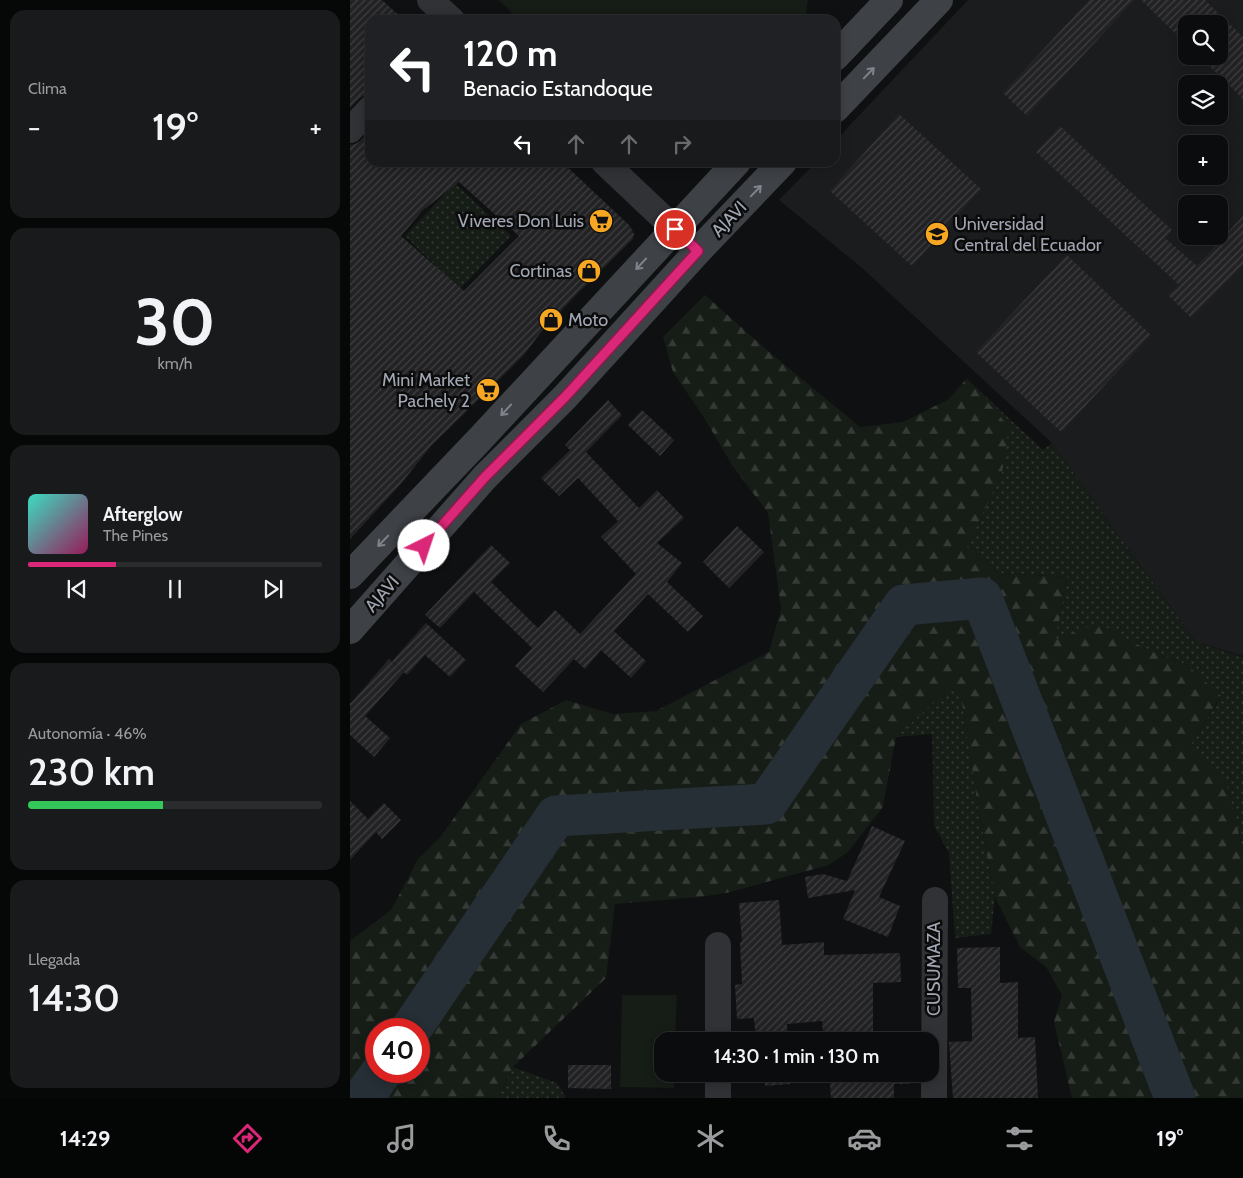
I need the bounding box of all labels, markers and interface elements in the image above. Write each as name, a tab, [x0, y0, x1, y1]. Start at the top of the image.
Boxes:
map controls	[1178, 15, 1228, 245]
button: search	[1178, 15, 1228, 65]
text: 120 m	[463, 32, 557, 75]
icon: left	[380, 35, 445, 100]
one-way arrow	[863, 67, 875, 80]
text: Benacio Estandoque	[463, 75, 653, 102]
button: layers	[1178, 75, 1228, 125]
text: Clima	[28, 79, 67, 98]
text: 19°	[152, 103, 198, 150]
text: −	[28, 110, 40, 144]
text: +	[310, 110, 322, 144]
icon: left	[509, 130, 537, 158]
icon: ahead	[562, 130, 590, 158]
icon: ahead	[615, 130, 643, 158]
icon: right	[668, 130, 696, 158]
button: +	[1178, 135, 1228, 185]
one-way arrow	[750, 184, 762, 197]
button: −	[1178, 195, 1228, 245]
street label: AJAVI	[707, 196, 751, 242]
supermarket icon: Viveres Don Luis	[588, 208, 614, 234]
pin	[654, 208, 696, 250]
place label: Viveres Don Luis	[458, 210, 584, 232]
place label: Universidad Central del Ecuador	[954, 213, 1102, 256]
icon: arrive	[661, 215, 689, 243]
school or university icon: Universidad Central del Ecuador	[924, 221, 950, 247]
shop icon: Cortinas	[576, 258, 602, 284]
one-way arrow	[635, 258, 647, 271]
place label: Cortinas	[510, 260, 572, 282]
text: 30	[135, 282, 215, 361]
shop icon: Moto	[538, 307, 564, 333]
place label: Moto	[568, 309, 608, 331]
text: km/h	[157, 354, 193, 373]
place label: Mini Market Pachely 2	[382, 369, 470, 412]
supermarket icon: Mini Market Pachely 2	[475, 377, 501, 403]
one-way arrow	[501, 404, 512, 417]
text: Afterglow	[103, 503, 183, 526]
position arrow	[397, 519, 449, 571]
text: The Pines	[103, 526, 168, 545]
one-way arrow	[377, 534, 389, 547]
street label: AJAVI	[360, 571, 404, 617]
icon: previous	[63, 575, 91, 603]
icon: pause	[161, 575, 189, 603]
icon: next	[259, 575, 287, 603]
text: Autonomía · 46%	[28, 724, 147, 743]
text: 230 km	[28, 748, 155, 795]
street label: CUSUMAZA	[923, 922, 945, 1016]
text: Llegada	[28, 950, 80, 969]
text: 14:30	[28, 974, 120, 1021]
speed limit sign: 40	[365, 1018, 430, 1083]
text: 14:30 · 1 min · 130 m	[714, 1045, 879, 1068]
icon: directions	[230, 1121, 265, 1156]
icon: music	[384, 1121, 419, 1156]
icon: phone	[539, 1121, 574, 1156]
icon: climate	[693, 1121, 728, 1156]
icon: car	[847, 1121, 882, 1156]
icon: filters	[1002, 1121, 1037, 1156]
text: 14:29	[60, 1125, 110, 1152]
text: 19°	[1156, 1125, 1183, 1152]

